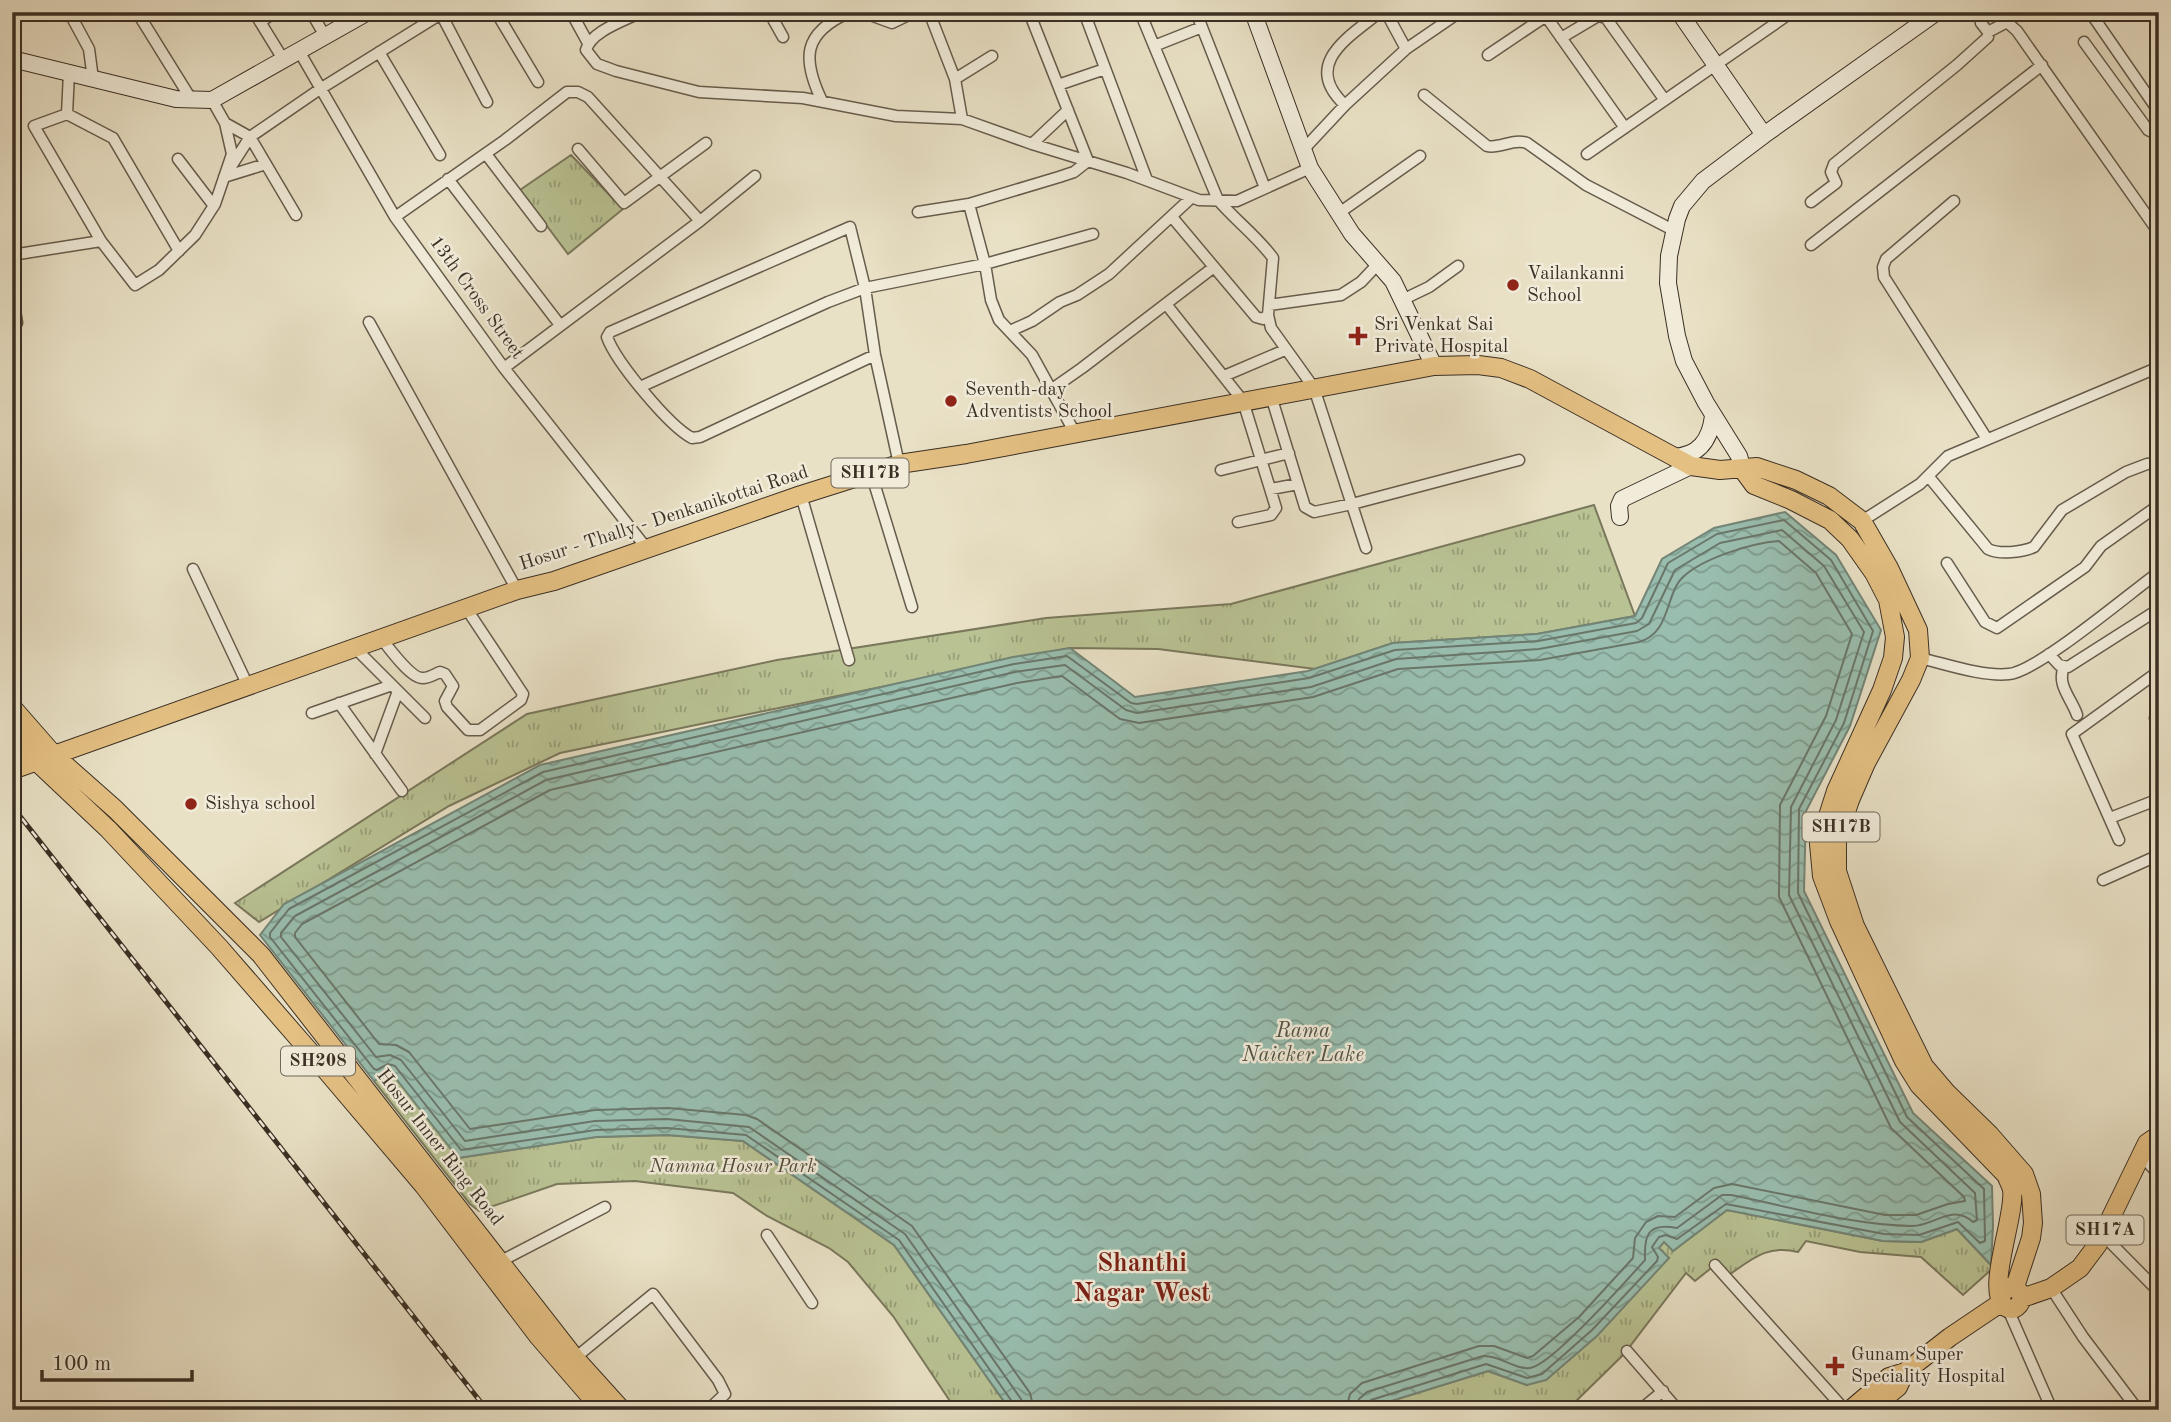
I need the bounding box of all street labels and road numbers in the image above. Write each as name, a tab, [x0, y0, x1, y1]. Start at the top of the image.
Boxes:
street label: 13th Cross Street	[425, 233, 527, 363]
road number: SH17B	[832, 458, 908, 488]
street label: Hosur - Thally - Denkanikottai Road	[517, 463, 811, 575]
road number: SH17B	[1802, 812, 1880, 842]
road number: SH208	[281, 1046, 355, 1076]
street label: Hosur Inner Ring Road	[372, 1066, 506, 1230]
road number: SH17A	[2066, 1216, 2144, 1245]

